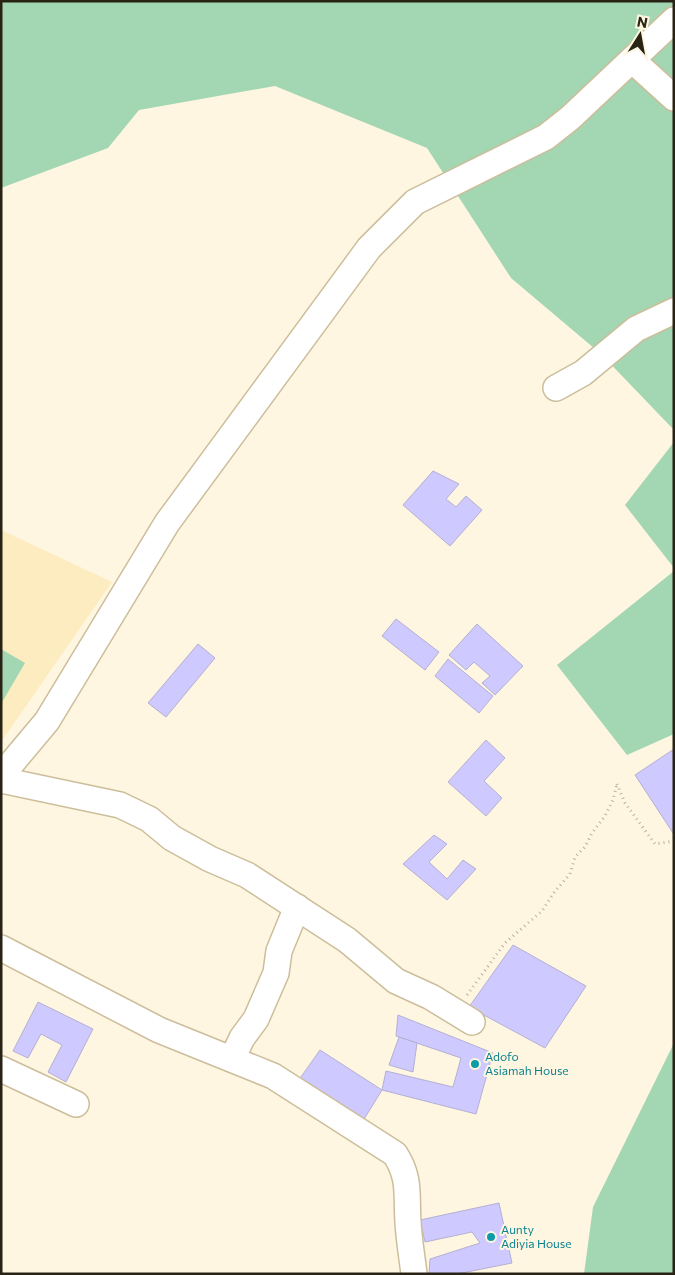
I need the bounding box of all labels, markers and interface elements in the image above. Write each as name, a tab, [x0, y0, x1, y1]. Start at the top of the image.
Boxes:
north arrow	[615, 10, 665, 60]
text: N	[636, 12, 649, 31]
place label: Adofo Asiamah House	[485, 1049, 569, 1077]
marker: Adofo Asiamah House	[469, 1058, 481, 1070]
place label: Aunty Adiyia House	[501, 1222, 572, 1250]
marker: Aunty Adiyia House	[485, 1231, 497, 1243]

